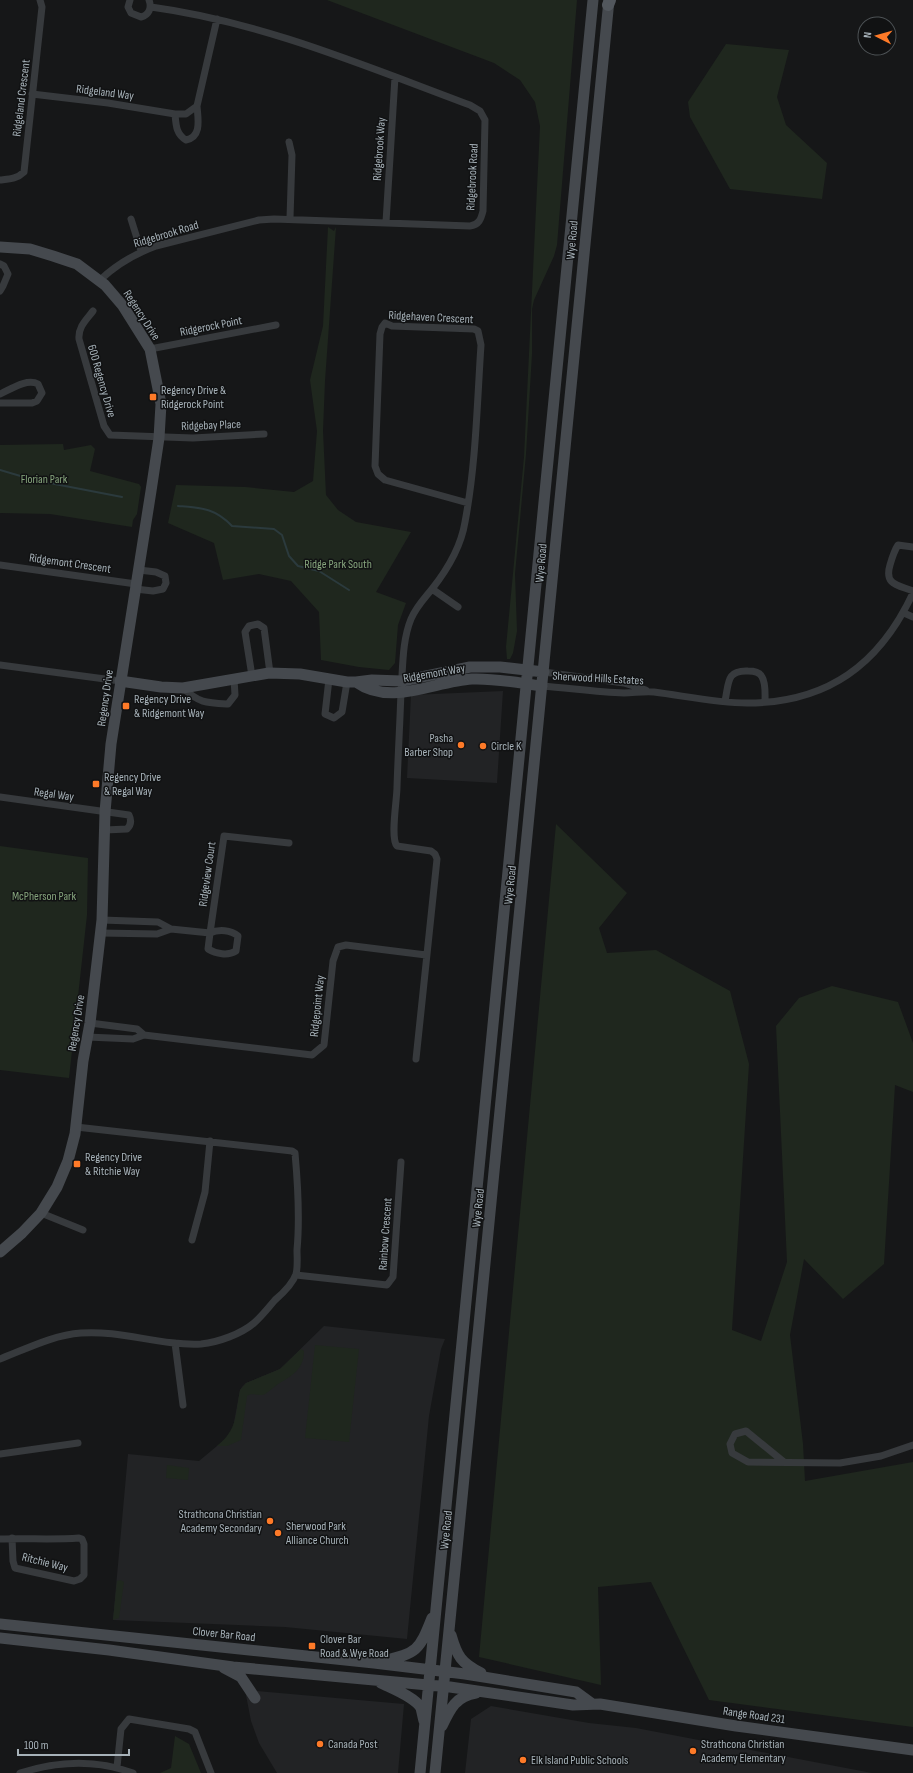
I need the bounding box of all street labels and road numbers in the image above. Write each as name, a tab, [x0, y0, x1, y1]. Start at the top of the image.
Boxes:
street label: Ridgeland Crescent	[9, 58, 34, 138]
street label: Ridgeland Way	[75, 82, 135, 104]
street label: Ridgebrook Way	[370, 116, 389, 181]
street label: Ridgebrook Road	[463, 143, 482, 211]
street label: Ridgebrook Road	[132, 218, 200, 251]
street label: Wye Road	[563, 220, 582, 260]
street label: Regency Drive	[120, 287, 164, 343]
street label: Ridgehaven Crescent	[388, 308, 474, 327]
street label: Ridgerock Point	[179, 313, 244, 340]
street label: 600 Regency Drive	[84, 343, 119, 419]
street label: Ridgebay Place	[181, 417, 241, 434]
street label: Wye Road	[532, 543, 551, 583]
street label: Ridgemont Crescent	[28, 550, 112, 577]
street label: Ridgemont Way	[402, 661, 467, 686]
street label: Regency Drive	[94, 669, 117, 727]
street label: Sherwood Hills Estates	[552, 669, 644, 688]
street label: Regal Way	[33, 784, 75, 805]
street label: Ridgeview Court	[196, 840, 220, 908]
street label: Wye Road	[501, 865, 520, 905]
street label: Ridgepoint Way	[307, 974, 328, 1038]
street label: Regency Drive	[65, 994, 88, 1052]
street label: Wye Road	[469, 1188, 488, 1228]
street label: Rainbow Crescent	[375, 1197, 396, 1271]
street label: Wye Road	[437, 1510, 456, 1550]
street label: Ritchie Way	[20, 1550, 70, 1576]
street label: Clover Bar Road	[192, 1624, 256, 1645]
street label: Range Road 231	[722, 1704, 787, 1727]

